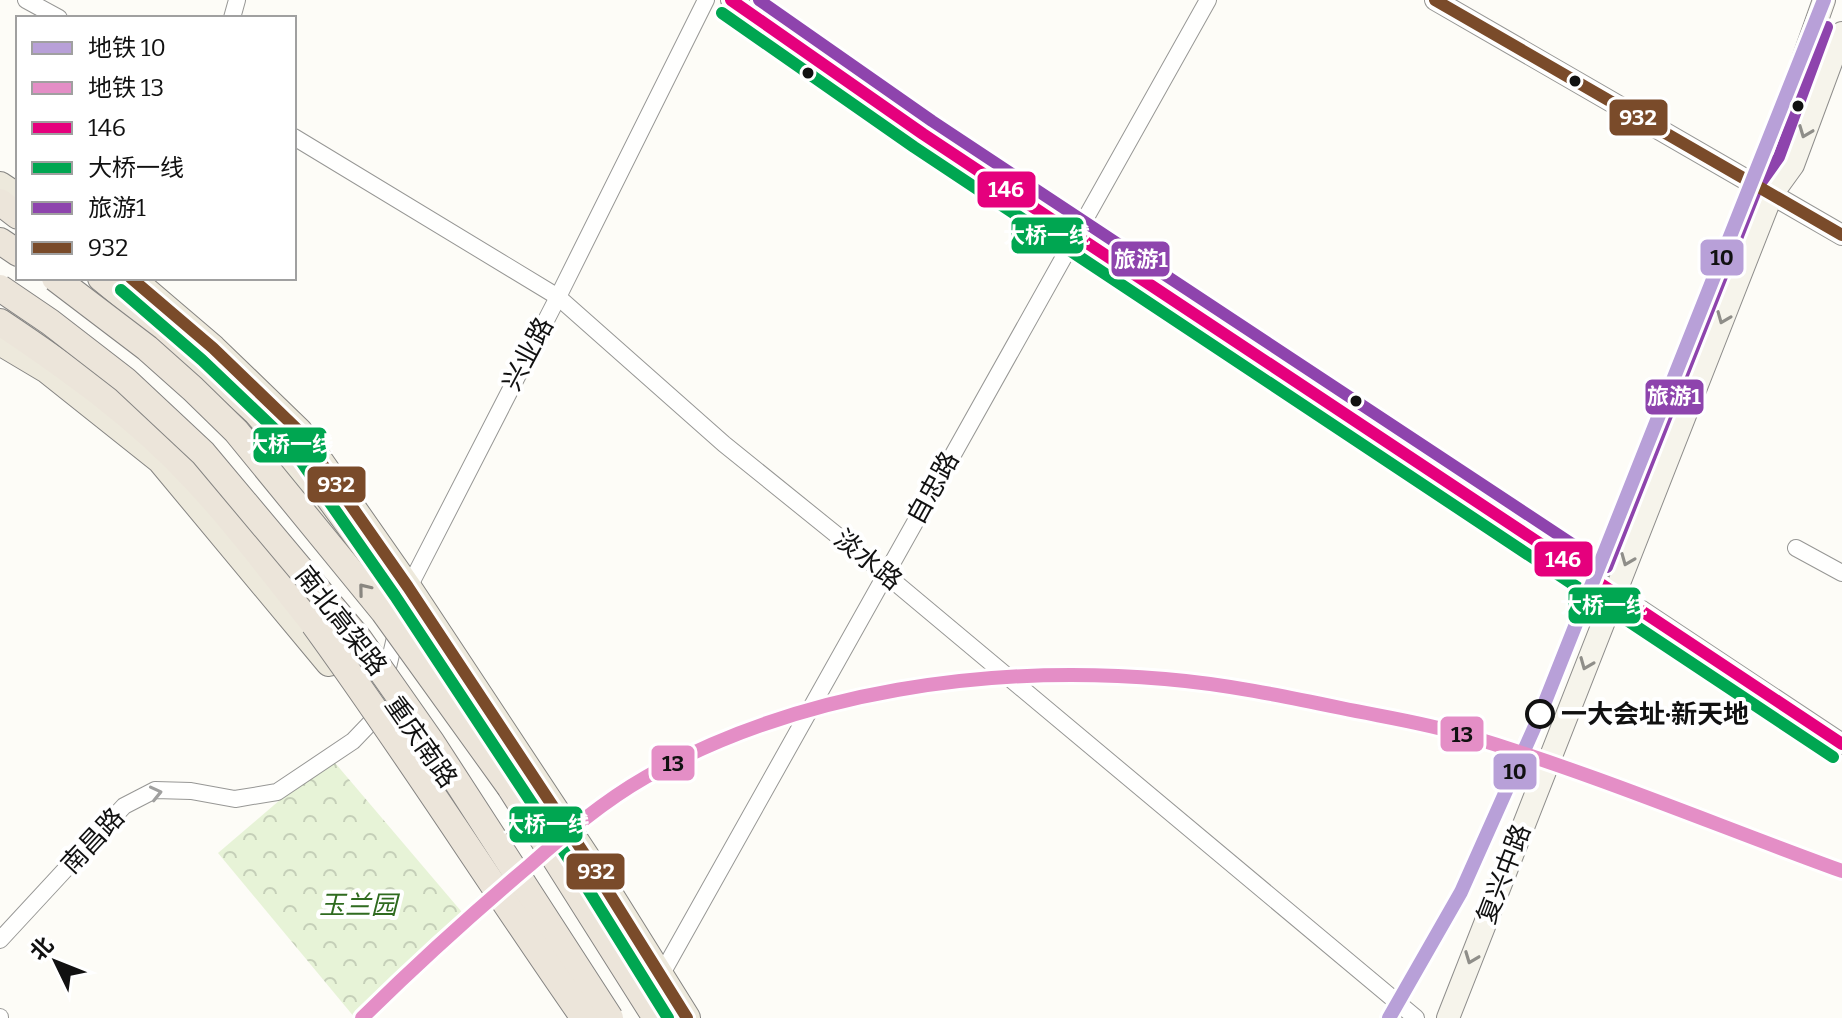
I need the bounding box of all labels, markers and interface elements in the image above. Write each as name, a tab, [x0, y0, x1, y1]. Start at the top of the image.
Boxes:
legend	[16, 16, 296, 280]
text: 地铁 10	[88, 34, 166, 62]
unlabelled marker	[800, 65, 816, 81]
unlabelled marker	[1567, 73, 1583, 89]
text: 地铁 13	[88, 74, 164, 102]
line badge: 932	[1608, 98, 1669, 137]
unlabelled marker	[1790, 98, 1806, 114]
text: 932	[1619, 104, 1657, 131]
text: 146	[88, 114, 126, 142]
one-way arrow	[1798, 124, 1815, 138]
text: 大桥一线	[88, 154, 184, 182]
line badge: 146	[976, 170, 1037, 209]
text: 146	[988, 176, 1024, 203]
text: 旅游1	[88, 194, 146, 222]
line badge: 大桥一线	[1010, 216, 1085, 255]
text: 大桥一线	[1003, 222, 1091, 249]
text: 932	[88, 234, 128, 262]
line badge: 10	[1699, 238, 1745, 277]
line badge: 旅游1	[1110, 240, 1171, 278]
text: 10	[1710, 244, 1734, 271]
text: 旅游1	[1114, 246, 1168, 273]
one-way arrow	[1716, 310, 1732, 324]
street label: 兴业路	[496, 312, 560, 396]
line badge: 旅游1	[1644, 378, 1705, 416]
text: 旅游1	[1647, 383, 1701, 410]
unlabelled marker	[1348, 393, 1364, 409]
line badge: 大桥一线	[252, 426, 328, 464]
text: 大桥一线	[246, 431, 334, 458]
street label: 自忠路	[901, 446, 965, 530]
line badge: 932	[306, 465, 367, 504]
text: 932	[317, 471, 355, 498]
street label: 淡水路	[828, 523, 908, 597]
line badge: 146	[1533, 540, 1594, 578]
text: 146	[1545, 546, 1581, 573]
one-way arrow	[1620, 552, 1637, 566]
street label: 南北高架路	[289, 560, 393, 682]
one-way arrow	[359, 583, 374, 598]
line badge: 大桥一线	[1567, 586, 1642, 625]
text: 大桥一线	[1560, 592, 1648, 619]
one-way arrow	[1580, 656, 1596, 670]
street label: 重庆南路	[378, 691, 464, 793]
place label: 一大会址·新天地	[1561, 699, 1749, 730]
marker: 一大会址·新天地	[1526, 700, 1554, 728]
line badge: 13	[1439, 715, 1485, 753]
text: 13	[1451, 721, 1473, 748]
line badge: 13	[650, 744, 696, 782]
text: 13	[662, 750, 684, 777]
line badge: 10	[1492, 752, 1538, 791]
text: 10	[1503, 758, 1527, 785]
one-way arrow	[149, 785, 162, 802]
street label: 南昌路	[55, 802, 131, 880]
line badge: 大桥一线	[508, 805, 584, 844]
text: 大桥一线	[502, 811, 590, 838]
street label: 复兴中路	[1471, 820, 1537, 928]
line badge: 932	[565, 852, 626, 891]
text: 932	[577, 858, 615, 885]
park label: 玉兰园	[319, 890, 401, 921]
north arrow	[16, 922, 96, 1002]
text: 北	[24, 931, 59, 966]
one-way arrow	[1464, 950, 1481, 964]

